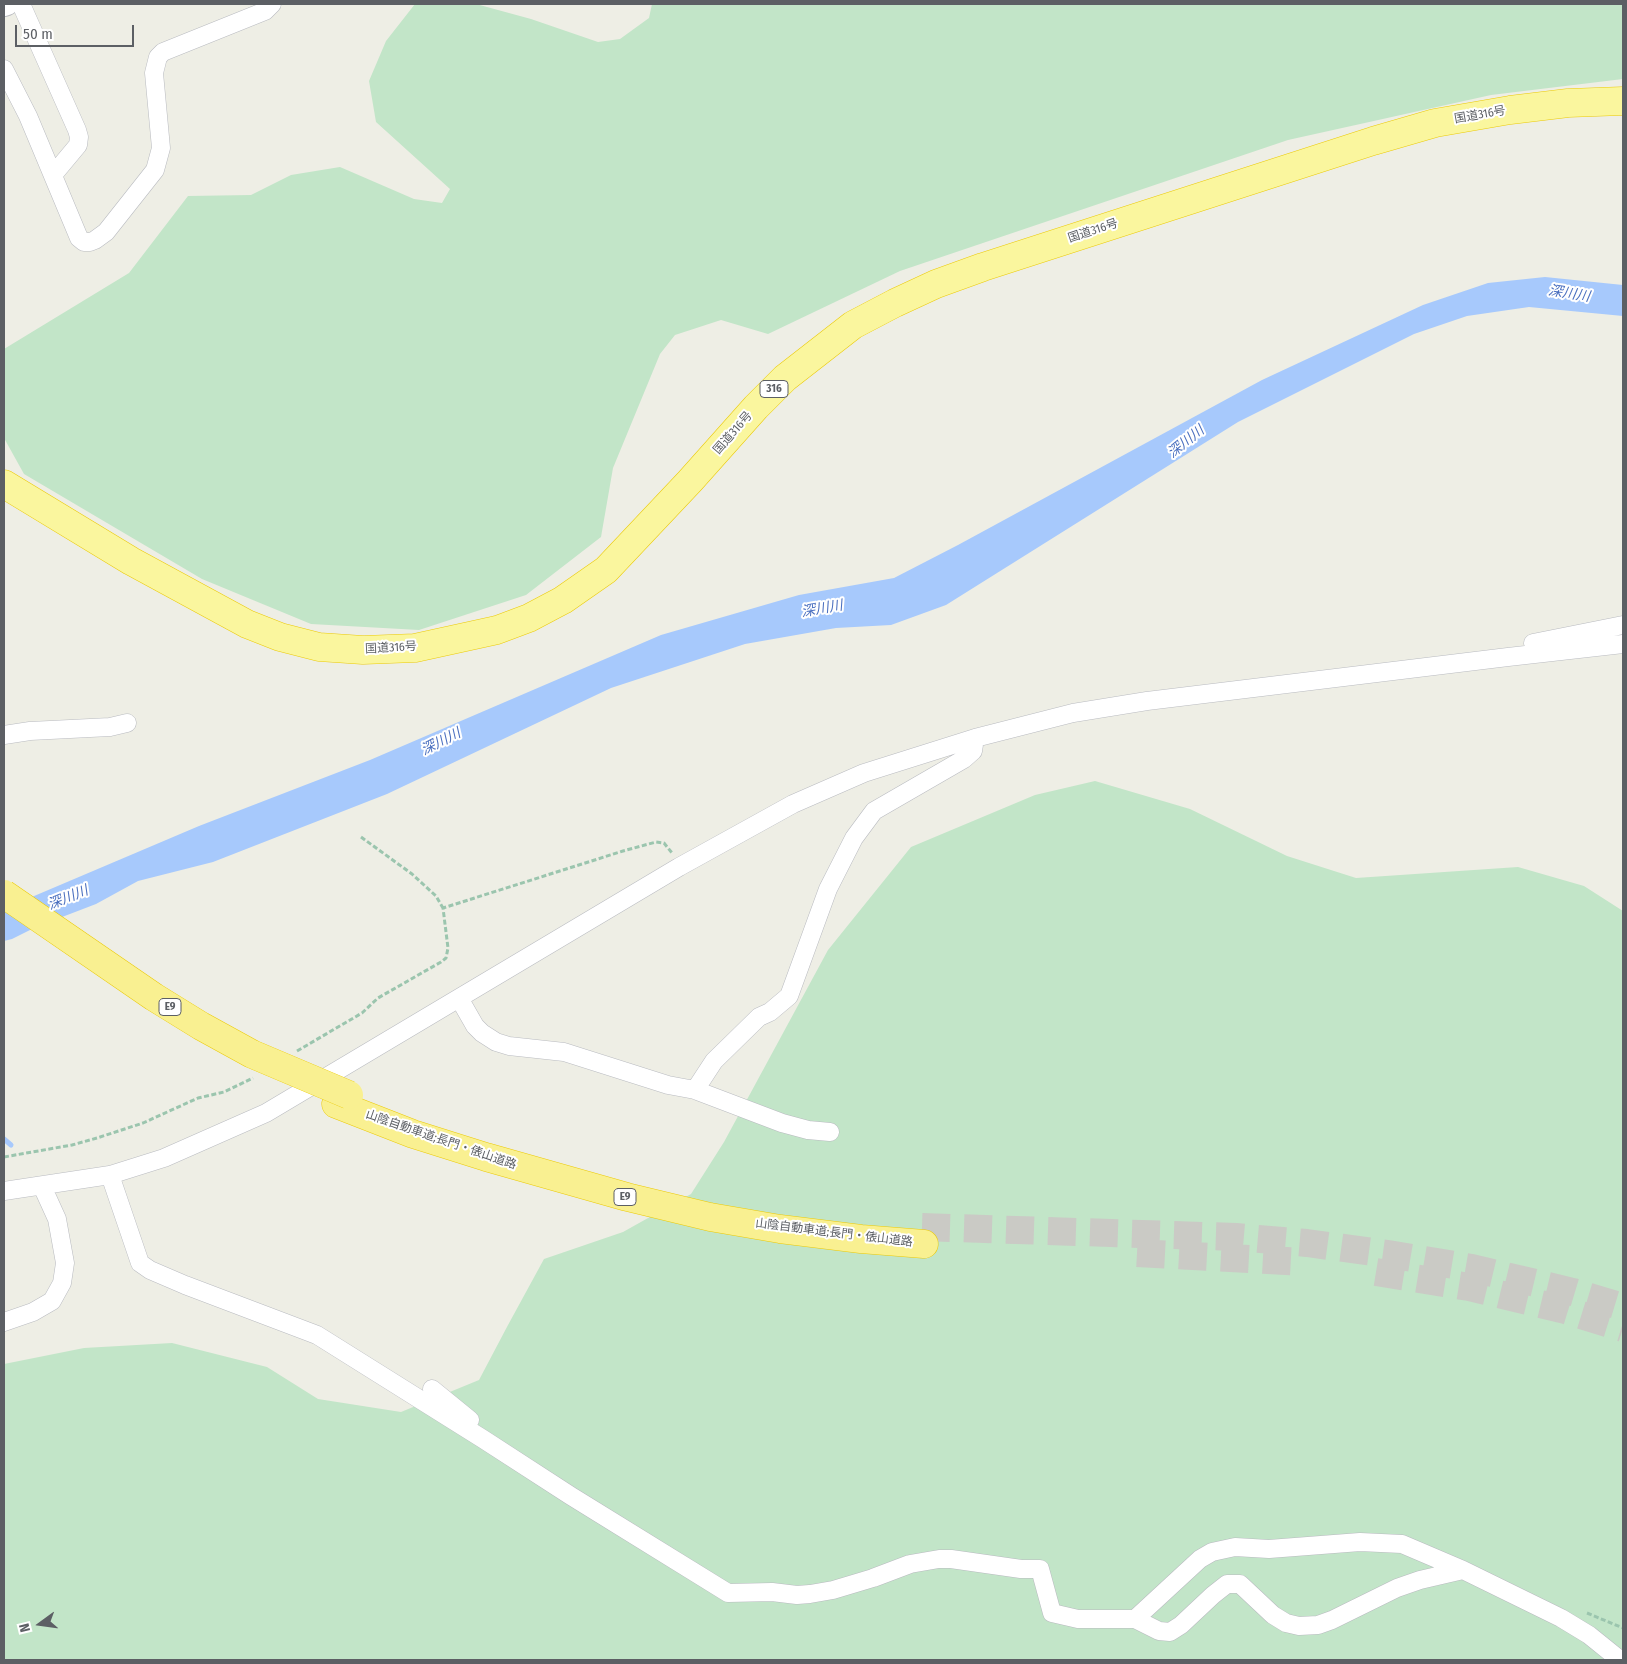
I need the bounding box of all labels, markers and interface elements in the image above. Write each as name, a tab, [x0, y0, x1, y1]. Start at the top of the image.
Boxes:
scale bar	[18, 15, 136, 47]
text: 50 m	[23, 25, 53, 43]
street label: 国道316号	[1453, 103, 1507, 127]
street label: 国道316号	[1066, 216, 1120, 246]
water label: 深川川	[1547, 282, 1591, 306]
road number: 316	[760, 380, 788, 398]
street label: 国道316号	[711, 409, 755, 457]
water label: 深川川	[1164, 422, 1208, 462]
water label: 深川川	[800, 597, 844, 621]
street label: 国道316号	[365, 639, 417, 657]
water label: 深川川	[418, 725, 464, 759]
water label: 深川川	[45, 882, 91, 914]
road number: E9	[159, 999, 181, 1016]
street label: 山陰自動車道;長門・俵山道路	[364, 1107, 518, 1173]
road number: E9	[614, 1188, 636, 1206]
street label: 山陰自動車道;長門・俵山道路	[754, 1216, 914, 1250]
north arrow	[15, 1599, 65, 1649]
text: N	[16, 1622, 34, 1634]

